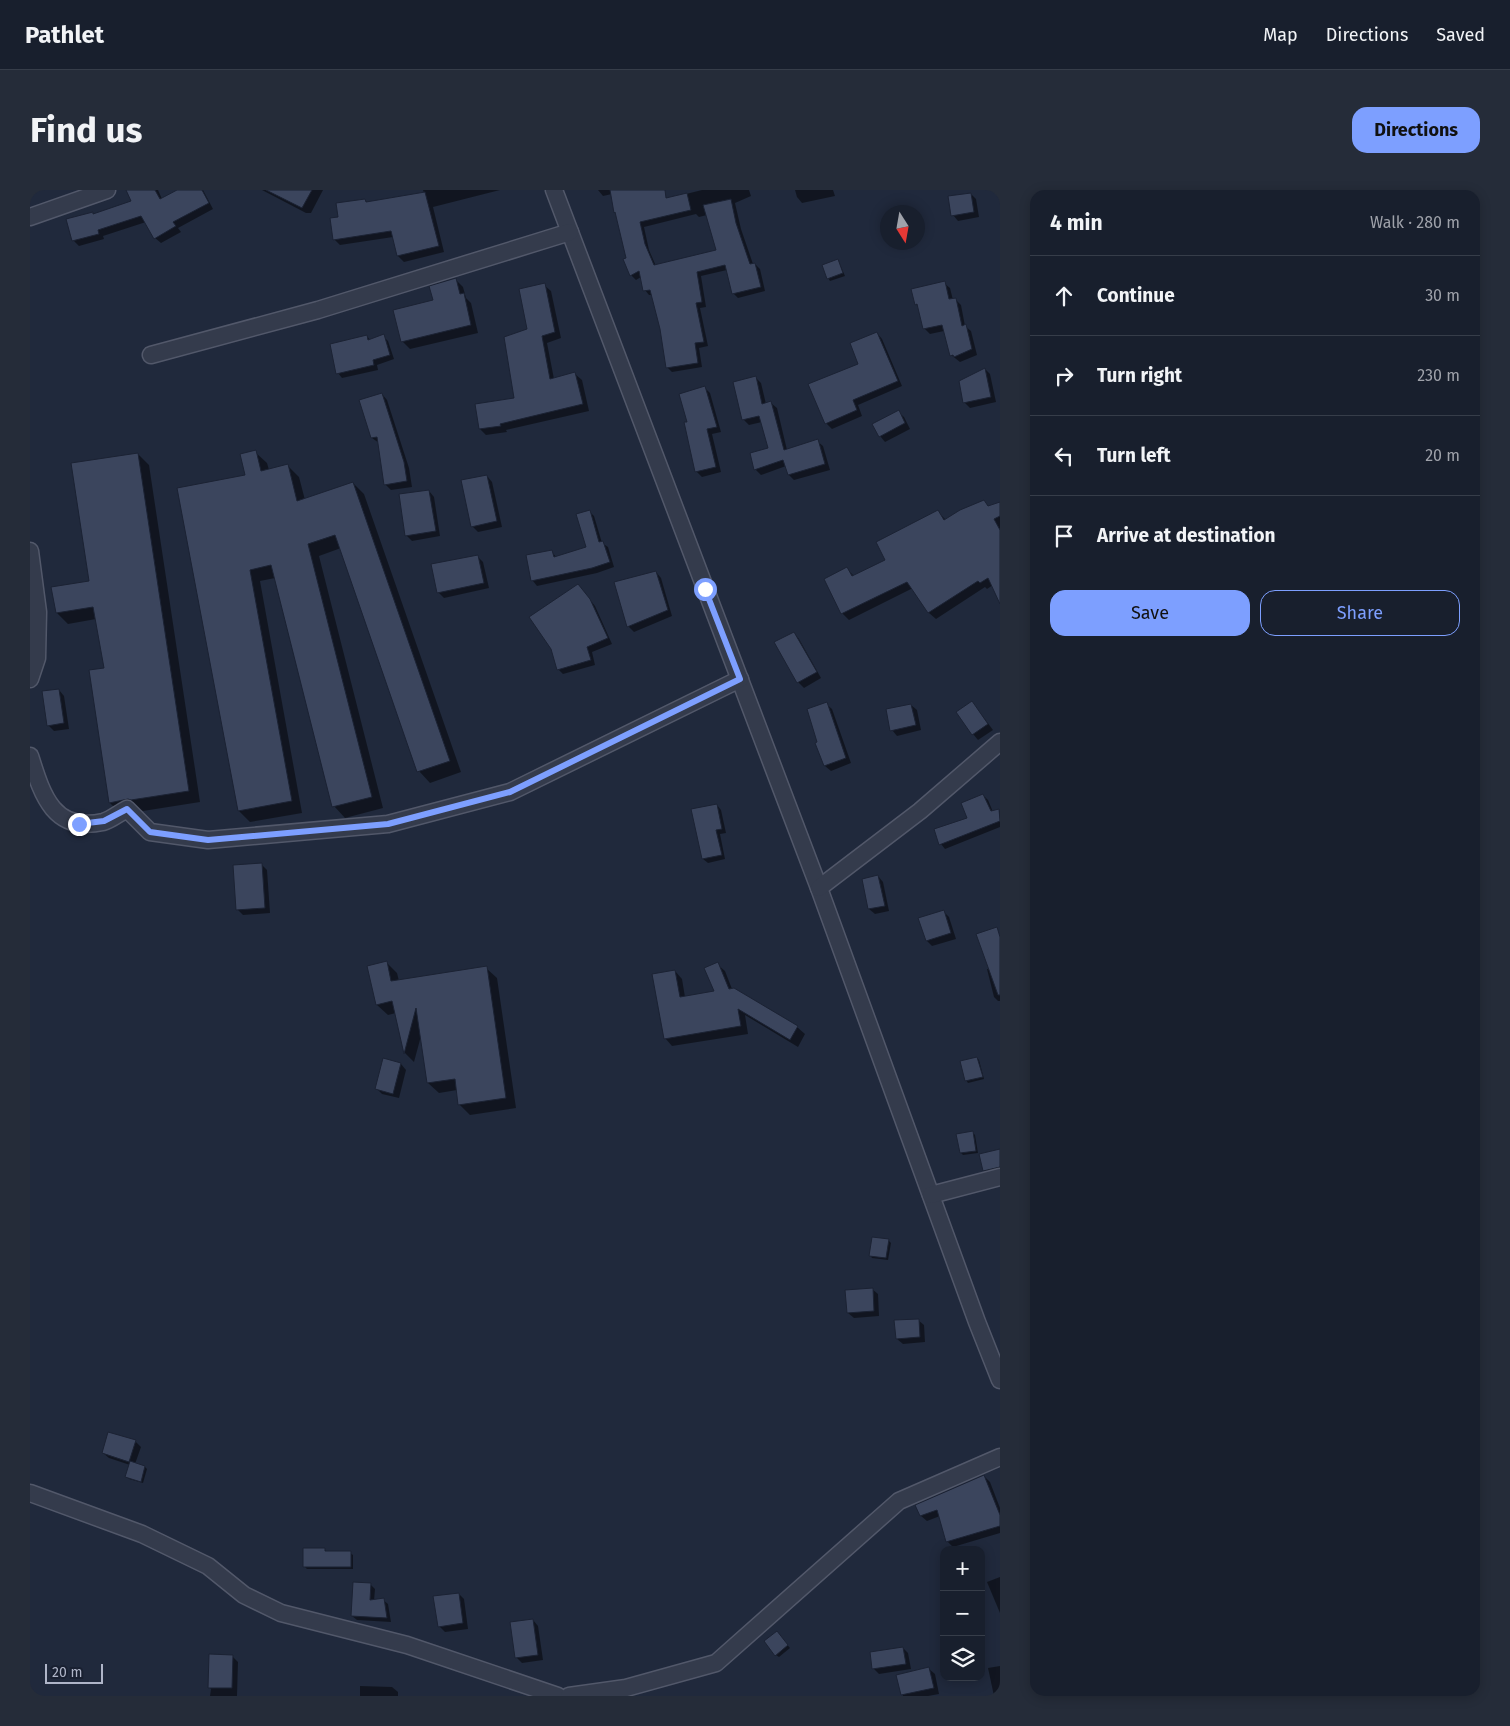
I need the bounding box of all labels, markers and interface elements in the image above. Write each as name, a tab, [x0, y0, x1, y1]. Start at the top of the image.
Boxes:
text: Pathlet	[25, 21, 104, 49]
text: Map	[1263, 24, 1298, 46]
text: Directions	[1326, 24, 1408, 46]
text: Saved	[1436, 24, 1485, 46]
button: Directions	[1352, 107, 1480, 153]
text: Find us	[30, 109, 142, 151]
north arrow	[880, 205, 925, 250]
text: 4 min	[1050, 210, 1103, 236]
text: Walk · 280 m	[1370, 213, 1460, 232]
icon: ahead	[1050, 282, 1078, 310]
text: Continue	[1097, 284, 1175, 307]
text: 30 m	[1425, 286, 1460, 305]
icon: right	[1050, 362, 1078, 390]
text: Turn right	[1097, 364, 1182, 387]
text: 230 m	[1417, 366, 1460, 385]
icon: left	[1050, 442, 1078, 470]
text: Turn left	[1097, 444, 1171, 467]
text: 20 m	[1425, 446, 1460, 465]
icon: arrive	[1050, 522, 1078, 550]
text: Arrive at destination	[1097, 524, 1276, 547]
route start	[694, 578, 717, 601]
button: Save	[1050, 590, 1250, 636]
button: Share	[1260, 590, 1460, 636]
route end	[68, 813, 91, 836]
map controls	[940, 1546, 985, 1681]
button: +	[940, 1546, 985, 1591]
button: −	[940, 1591, 985, 1636]
button: layers	[940, 1636, 985, 1681]
scale bar	[45, 1661, 102, 1684]
text: 20 m	[52, 1664, 82, 1681]

